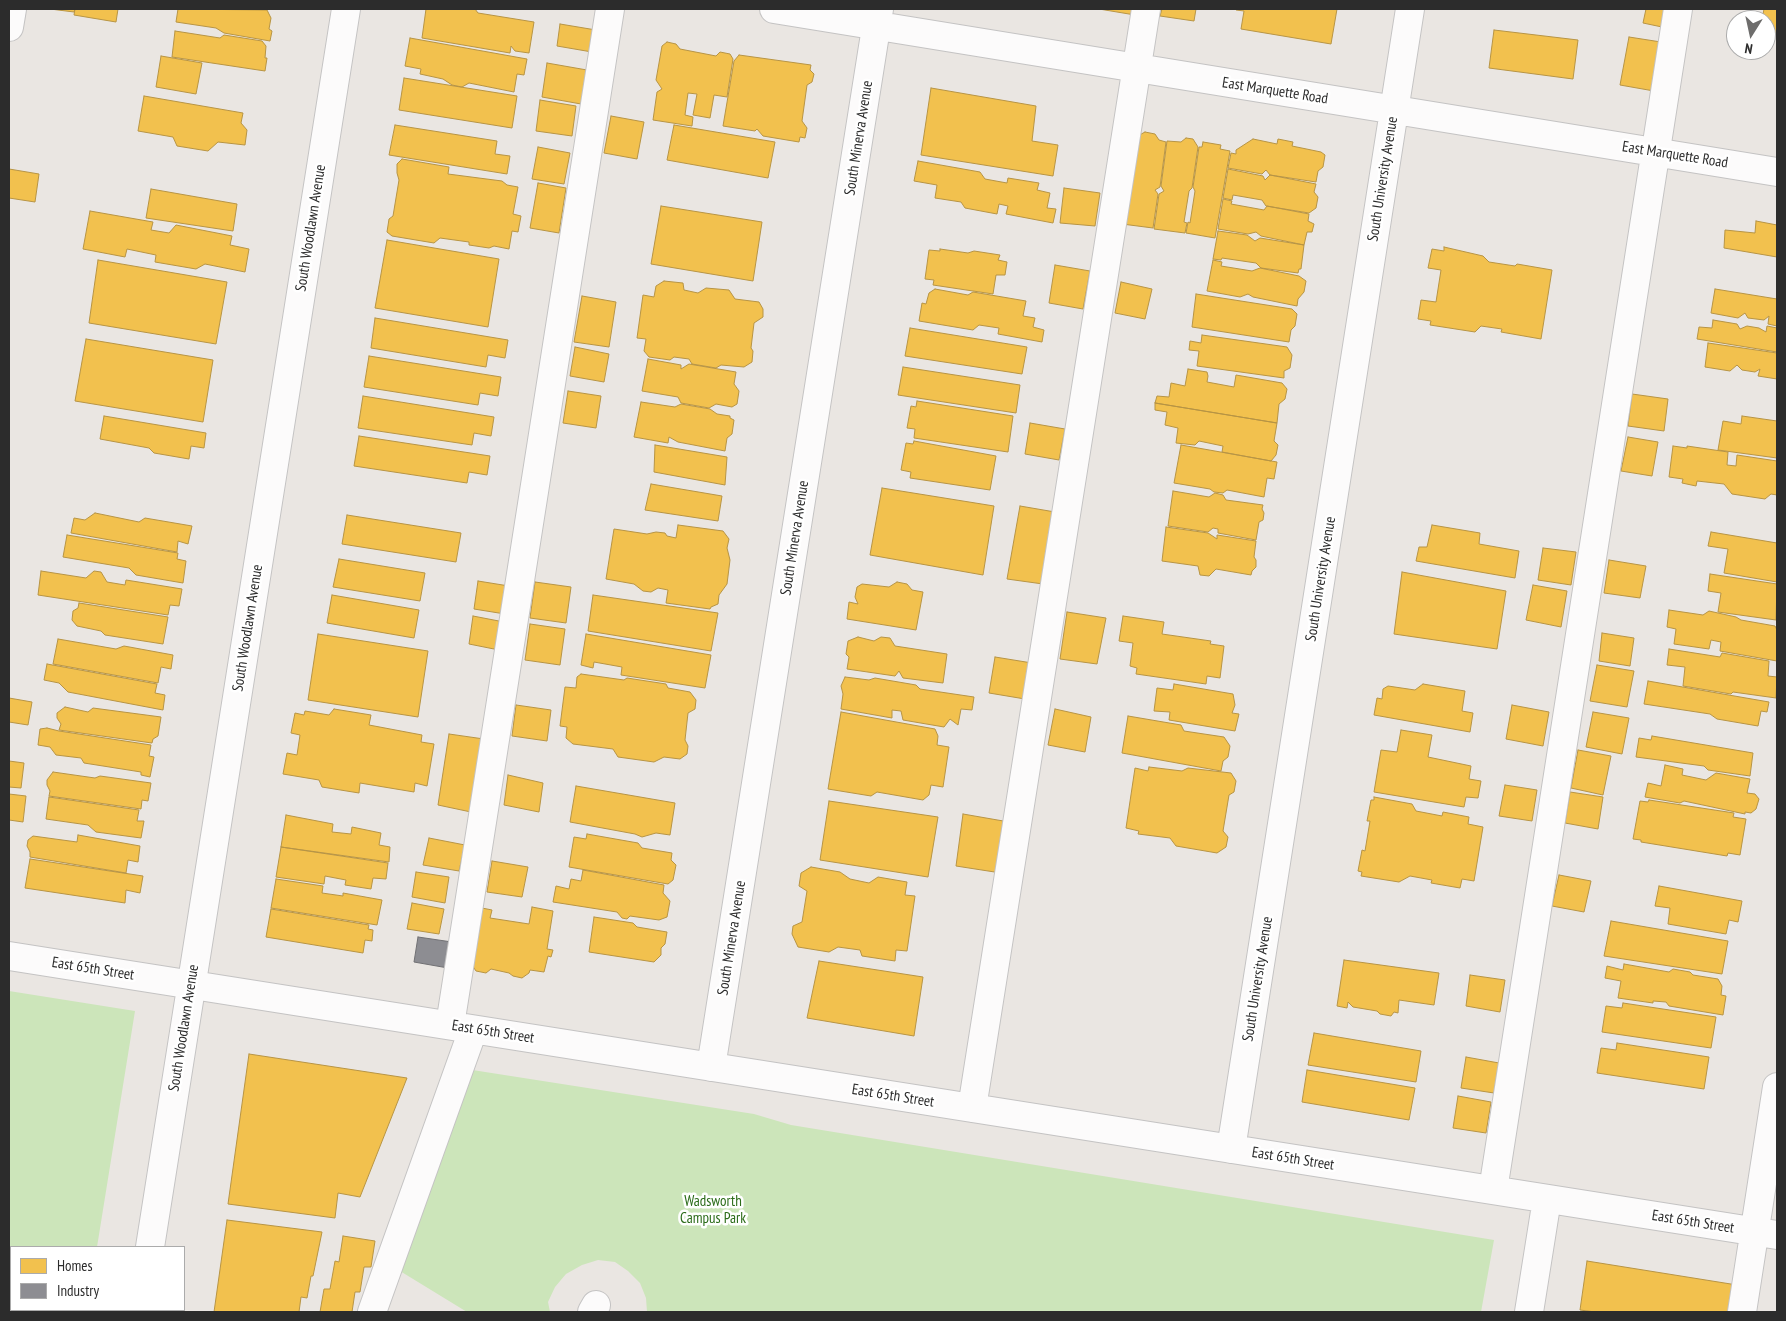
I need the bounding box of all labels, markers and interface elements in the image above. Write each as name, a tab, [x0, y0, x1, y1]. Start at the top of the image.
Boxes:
north arrow	[1726, 10, 1776, 60]
text: N	[1743, 39, 1754, 58]
street label: East Marquette Road	[1221, 74, 1329, 108]
street label: South Minerva Avenue	[841, 79, 877, 197]
street label: South University Avenue	[1364, 115, 1402, 243]
street label: East Marquette Road	[1621, 138, 1729, 172]
street label: South Woodlawn Avenue	[292, 163, 330, 293]
street label: South Minerva Avenue	[777, 479, 813, 597]
street label: South University Avenue	[1302, 515, 1340, 643]
street label: South Woodlawn Avenue	[229, 563, 267, 693]
street label: South Minerva Avenue	[714, 879, 750, 997]
street label: South University Avenue	[1239, 915, 1277, 1043]
street label: East 65th Street	[50, 954, 136, 984]
street label: South Woodlawn Avenue	[165, 963, 203, 1093]
street label: East 65th Street	[450, 1017, 536, 1047]
street label: East 65th Street	[850, 1081, 936, 1111]
street label: East 65th Street	[1250, 1144, 1336, 1174]
park label: Wadsworth Campus Park	[680, 1193, 746, 1228]
street label: East 65th Street	[1650, 1207, 1736, 1237]
legend	[10, 1246, 185, 1311]
text: Homes	[57, 1256, 93, 1275]
text: Industry	[57, 1281, 99, 1300]

